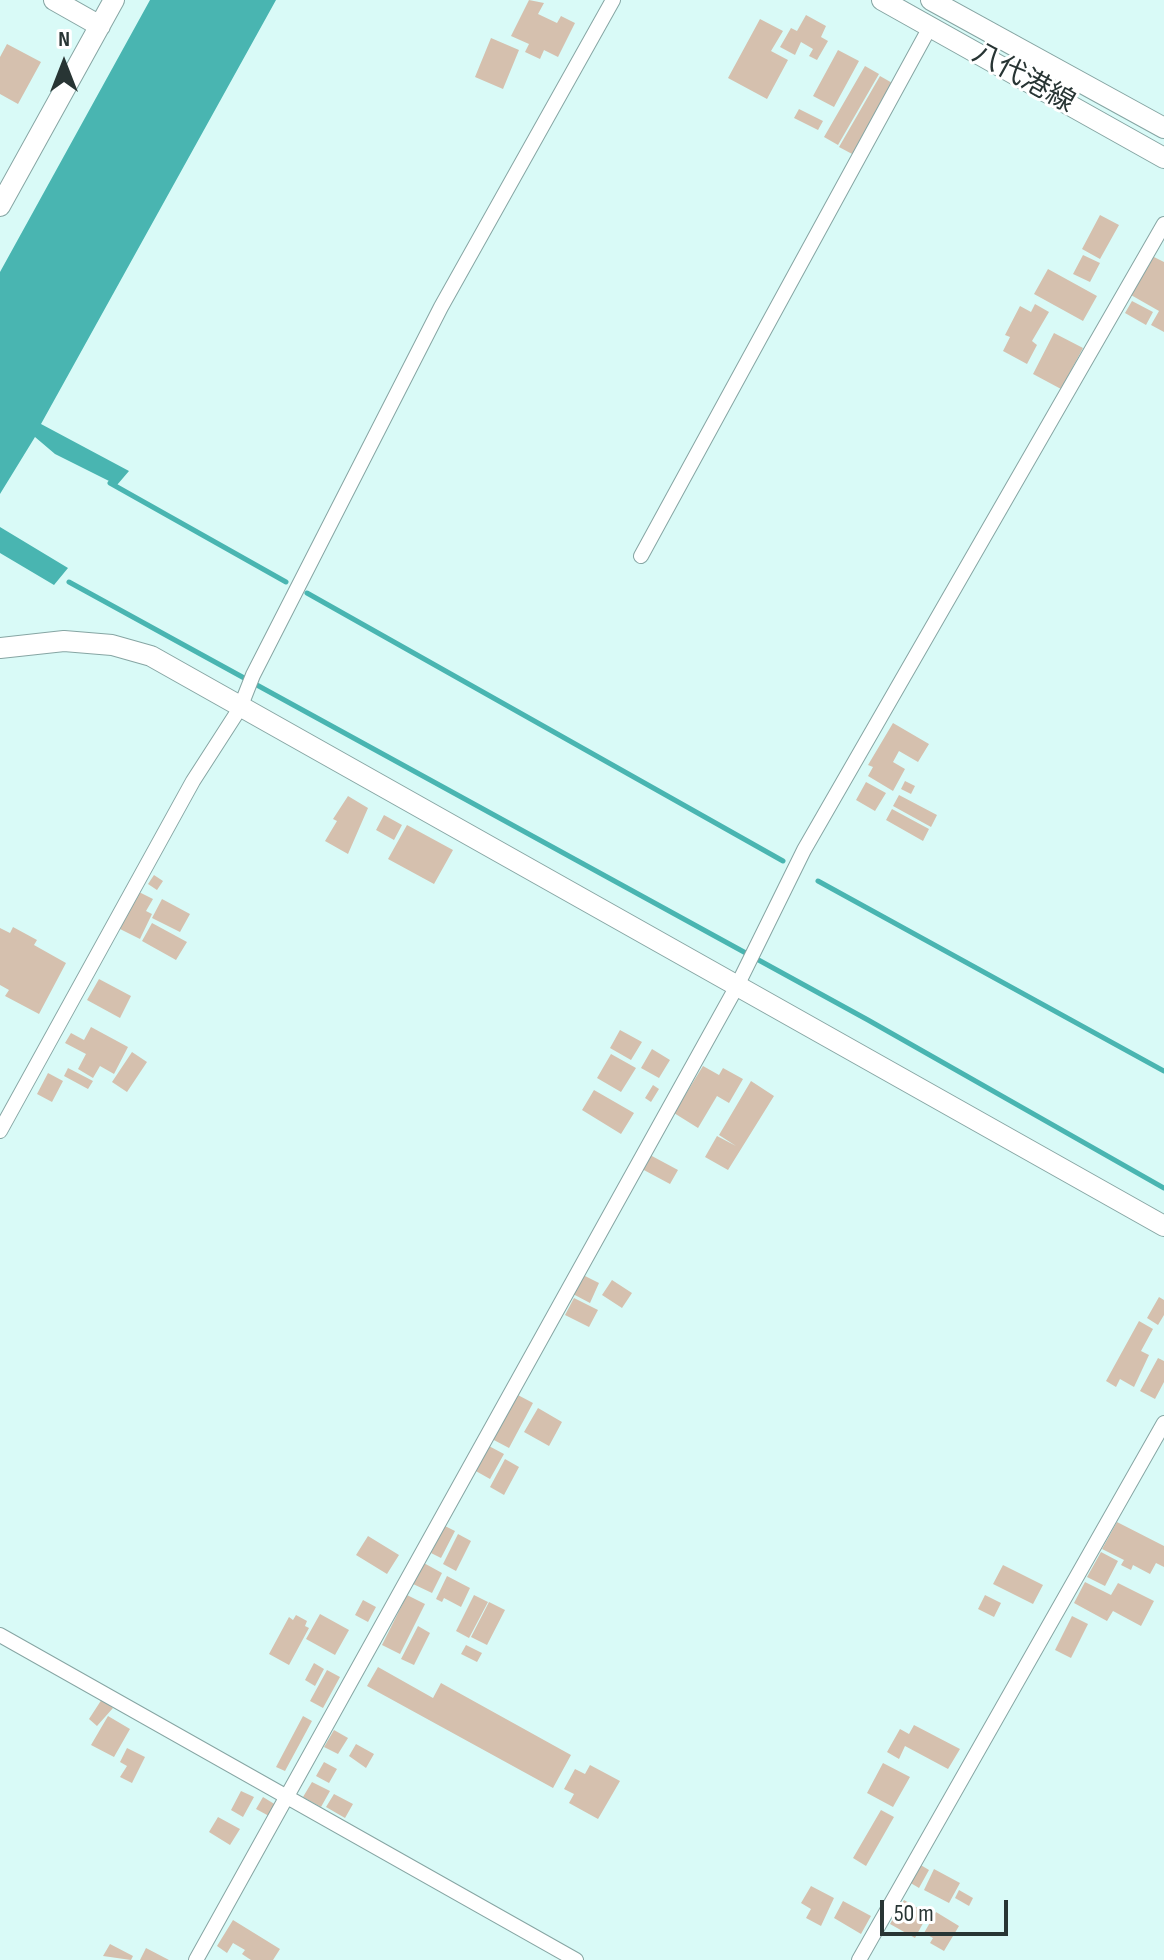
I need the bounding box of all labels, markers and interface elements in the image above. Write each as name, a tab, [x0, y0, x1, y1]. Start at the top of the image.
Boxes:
north arrow	[24, 24, 104, 104]
text: N	[58, 26, 70, 53]
street label: 八代港線	[966, 37, 1080, 121]
scale bar	[884, 1884, 1012, 1934]
text: 50 m	[894, 1899, 934, 1928]

